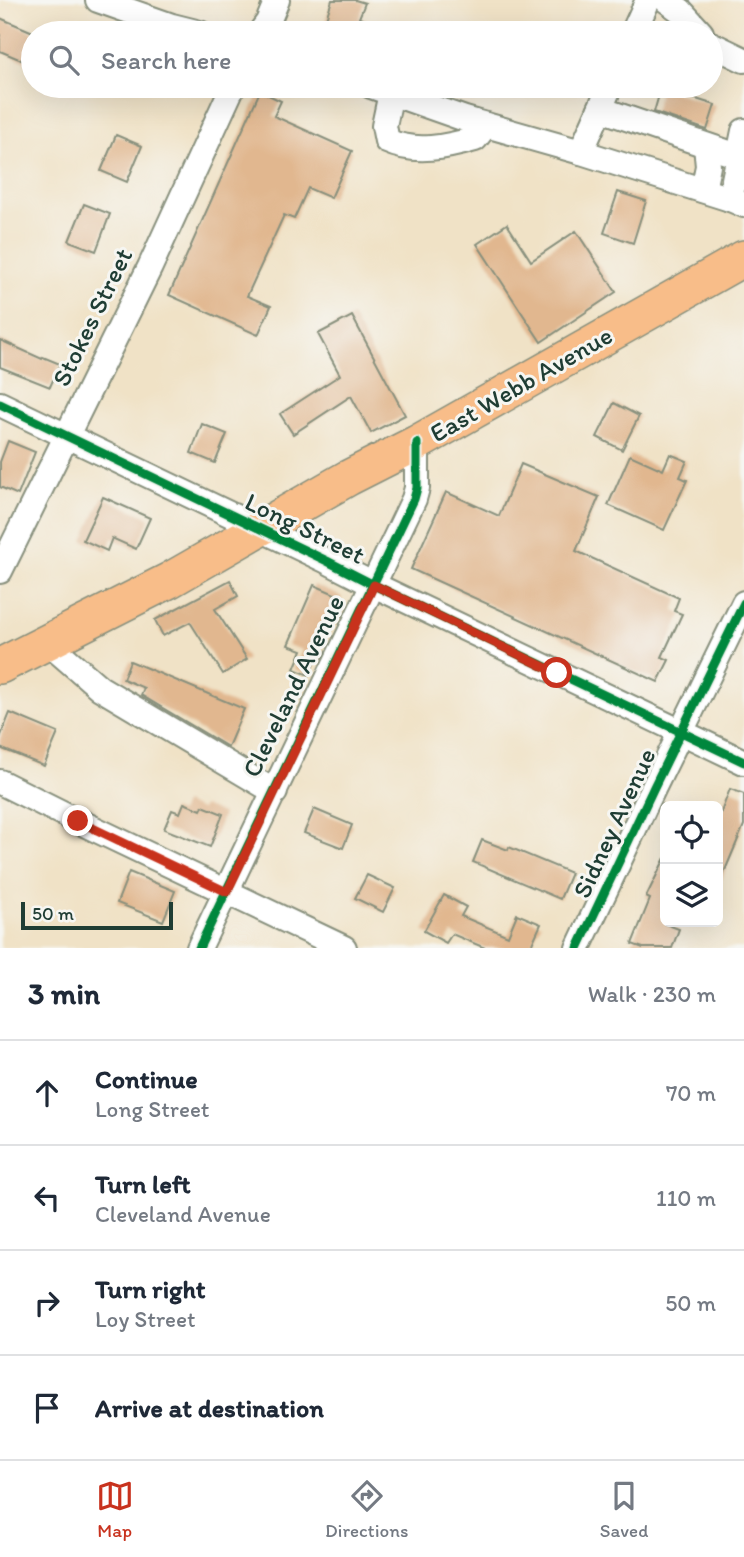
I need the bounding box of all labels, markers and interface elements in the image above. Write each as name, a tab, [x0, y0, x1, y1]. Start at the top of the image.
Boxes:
search box	[21, 21, 723, 98]
icon: search	[45, 41, 83, 79]
text: Search here	[101, 44, 231, 76]
street label: Stokes Street	[45, 242, 139, 391]
street label: East Webb Avenue	[424, 319, 618, 449]
street label: Long Street	[240, 485, 370, 571]
street label: Cleveland Avenue	[235, 590, 351, 782]
route start	[541, 657, 572, 688]
street label: Sidney Avenue	[565, 743, 663, 903]
map controls	[660, 801, 723, 927]
button: locate	[660, 801, 723, 864]
route end	[62, 805, 93, 836]
button: layers	[660, 864, 723, 927]
scale bar	[21, 899, 173, 931]
text: 50 m	[32, 902, 74, 925]
text: 3 min	[28, 975, 100, 1012]
text: Walk · 230 m	[588, 980, 716, 1008]
text: Continue	[95, 1063, 198, 1095]
icon: ahead	[28, 1074, 66, 1112]
text: 70 m	[666, 1079, 716, 1107]
text: Long Street	[95, 1095, 209, 1123]
text: Turn left	[95, 1168, 191, 1200]
icon: left	[28, 1179, 66, 1217]
text: 110 m	[656, 1184, 716, 1212]
text: Cleveland Avenue	[95, 1200, 271, 1228]
text: Turn right	[95, 1273, 206, 1305]
icon: right	[28, 1284, 66, 1322]
text: 50 m	[665, 1289, 716, 1317]
text: Loy Street	[95, 1305, 196, 1333]
icon: arrive	[28, 1389, 66, 1427]
text: Arrive at destination	[95, 1392, 324, 1424]
tab: Map	[96, 1477, 134, 1542]
tab: Directions	[325, 1477, 409, 1542]
tab: Saved	[600, 1477, 648, 1542]

